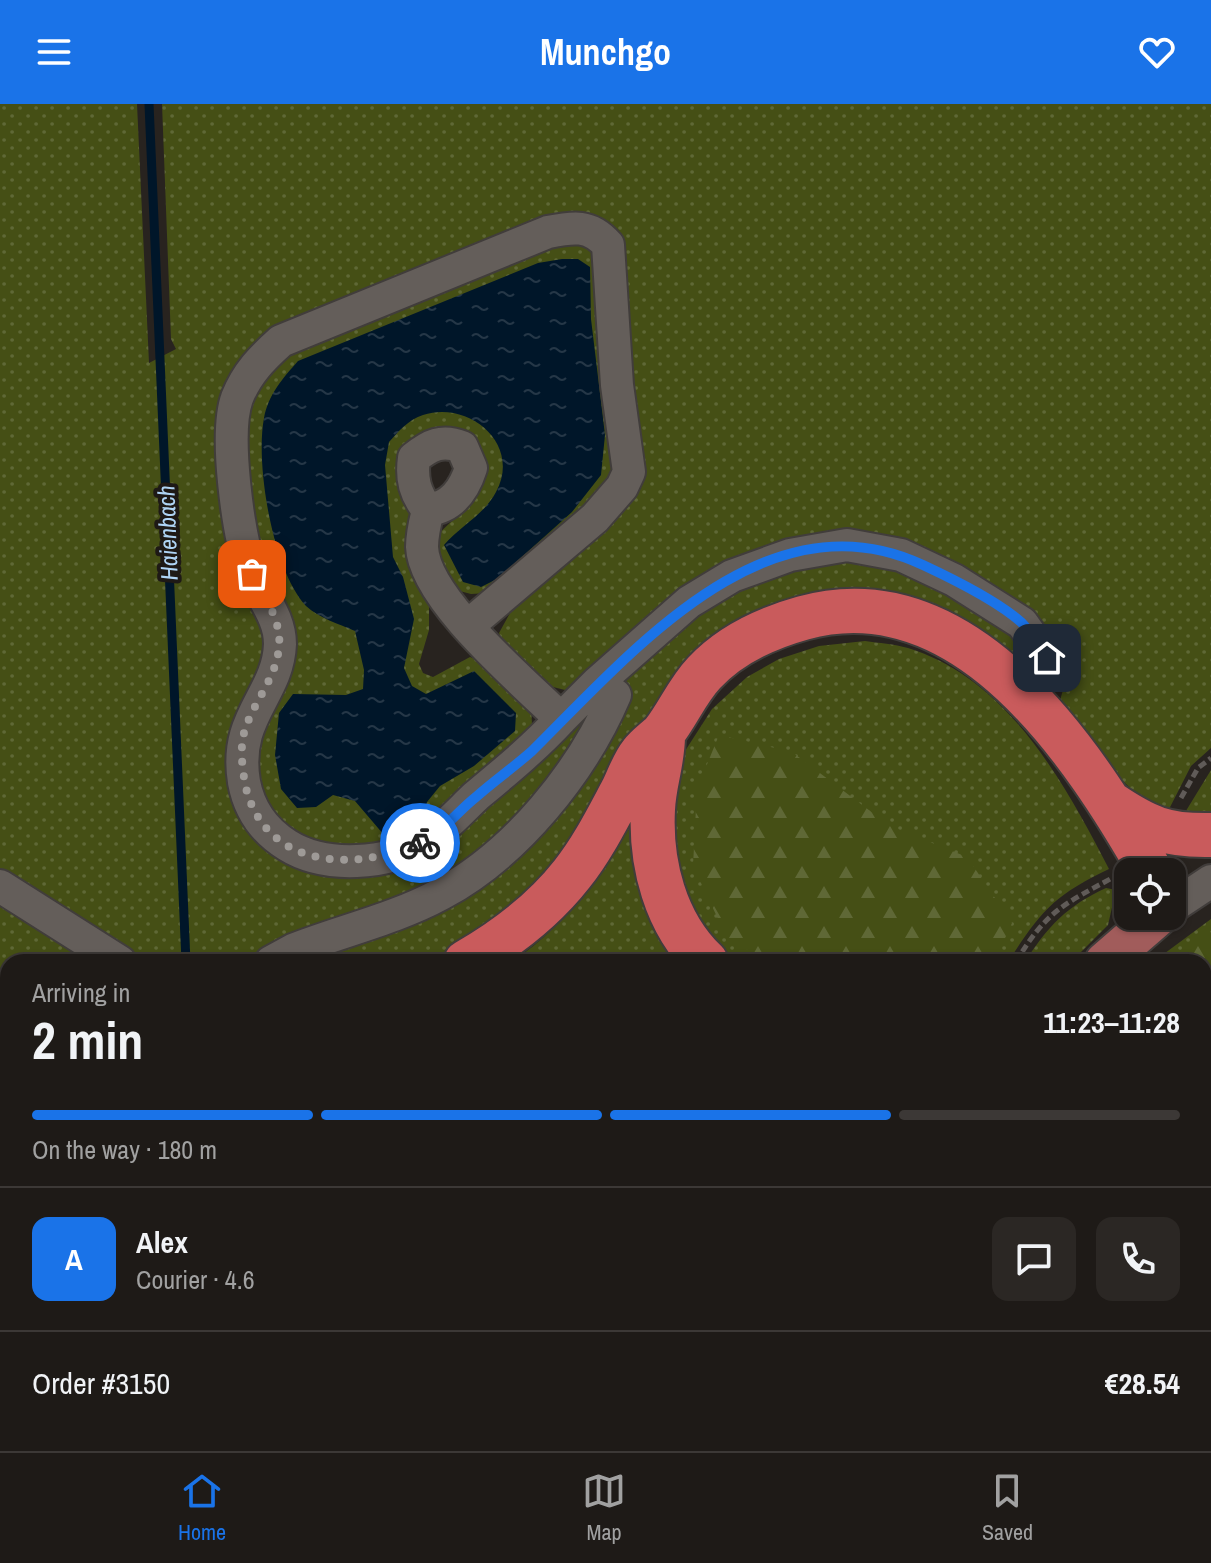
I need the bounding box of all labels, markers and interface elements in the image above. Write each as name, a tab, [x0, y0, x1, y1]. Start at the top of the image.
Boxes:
text: Munchgo	[540, 28, 671, 76]
icon: menu	[32, 30, 76, 74]
icon: heart	[1135, 30, 1179, 74]
water label: Haienbach	[149, 485, 185, 581]
pin	[218, 540, 286, 608]
icon: bag	[230, 552, 274, 596]
pin	[1013, 624, 1081, 692]
icon: home	[1025, 636, 1069, 680]
courier	[380, 803, 460, 883]
icon: bike	[398, 821, 442, 865]
map controls	[1114, 858, 1186, 930]
button: locate	[1114, 858, 1186, 930]
text: Arriving in	[32, 975, 130, 1010]
text: 11:23–11:28	[1043, 1002, 1180, 1042]
text: 2 min	[32, 1005, 143, 1075]
text: On the way · 180 m	[32, 1132, 217, 1167]
button: chat	[992, 1217, 1076, 1301]
button: phone	[1096, 1217, 1180, 1301]
text: Alex	[136, 1222, 188, 1262]
text: A	[65, 1239, 83, 1279]
text: Courier · 4.6	[136, 1262, 255, 1297]
text: Order #3150	[32, 1363, 170, 1403]
text: €28.54	[1105, 1363, 1180, 1403]
tab: Home	[178, 1469, 226, 1547]
tab: Map	[582, 1469, 626, 1547]
tab: Saved	[982, 1469, 1033, 1547]

